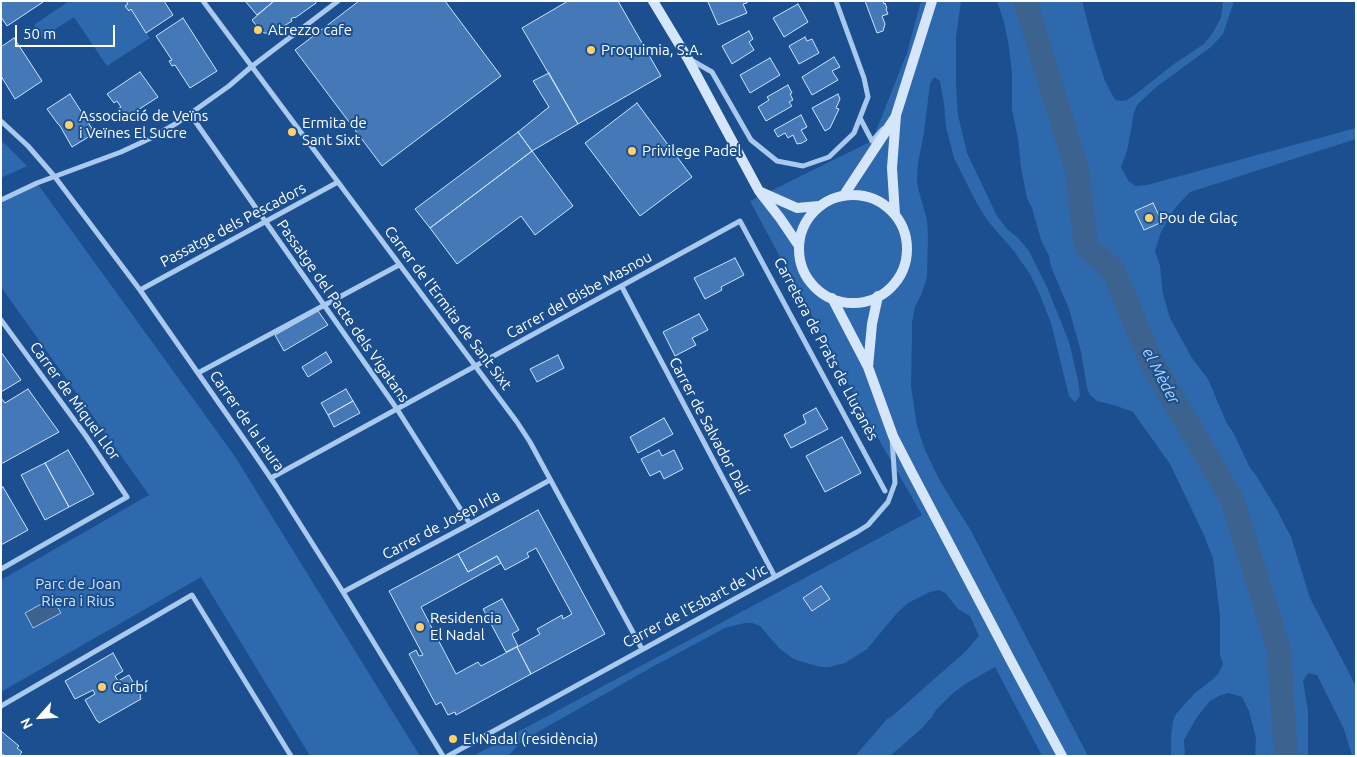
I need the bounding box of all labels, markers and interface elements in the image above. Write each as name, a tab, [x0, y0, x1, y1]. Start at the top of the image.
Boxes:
scale bar	[18, 15, 118, 47]
place label: Atrezzo cafe	[268, 21, 352, 39]
marker: Atrezzo cafe	[252, 24, 264, 36]
text: 50 m	[23, 25, 56, 42]
place label: Proquimia, S.A.	[601, 41, 703, 59]
marker: Proquimia, S.A.	[585, 44, 597, 56]
place label: Associació de Veïns i Veïnes El Sucre	[79, 107, 208, 142]
place label: Ermita de Sant Sixt	[302, 114, 367, 149]
marker: Associació de Veïns i Veïnes El Sucre	[63, 119, 75, 131]
marker: Ermita de Sant Sixt	[286, 126, 298, 138]
place label: Privilege Padel	[642, 142, 741, 160]
marker: Privilege Padel	[626, 145, 638, 157]
street label: Passatge dels Pescadors	[157, 179, 309, 271]
place label: Pou de Glaç	[1159, 209, 1238, 227]
marker: Pou de Glaç	[1143, 212, 1155, 224]
street label: Passatge del Pacte dels Vigatans	[273, 216, 413, 406]
street label: Carrer de l'Ermita de Sant Sixt	[381, 223, 515, 393]
street label: Carrer del Bisbe Masnou	[503, 248, 655, 342]
street label: Carretera de Prats de Lluçanès	[770, 254, 882, 444]
street label: Carrer de Miquel Llor	[26, 338, 124, 464]
water label: el Mèder	[1138, 345, 1184, 407]
street label: Carrer de Salvador Dalí	[665, 354, 753, 498]
street label: Carrer de la Laura	[206, 367, 288, 475]
street label: Carrer de Josep Irla	[379, 486, 503, 564]
street label: Carrer de l'Esbart de Vic	[620, 560, 770, 652]
park label: Parc de Joan Riera i Rius	[35, 575, 121, 610]
place label: Residencia El Nadal	[430, 609, 502, 644]
marker: Residencia El Nadal	[414, 621, 426, 633]
place label: Garbí	[112, 678, 148, 696]
marker: Garbí	[96, 681, 108, 693]
north arrow	[15, 692, 65, 742]
text: N	[17, 715, 36, 732]
place label: El Nadal (residència)	[463, 730, 598, 748]
marker: El Nadal (residència)	[447, 733, 459, 745]

